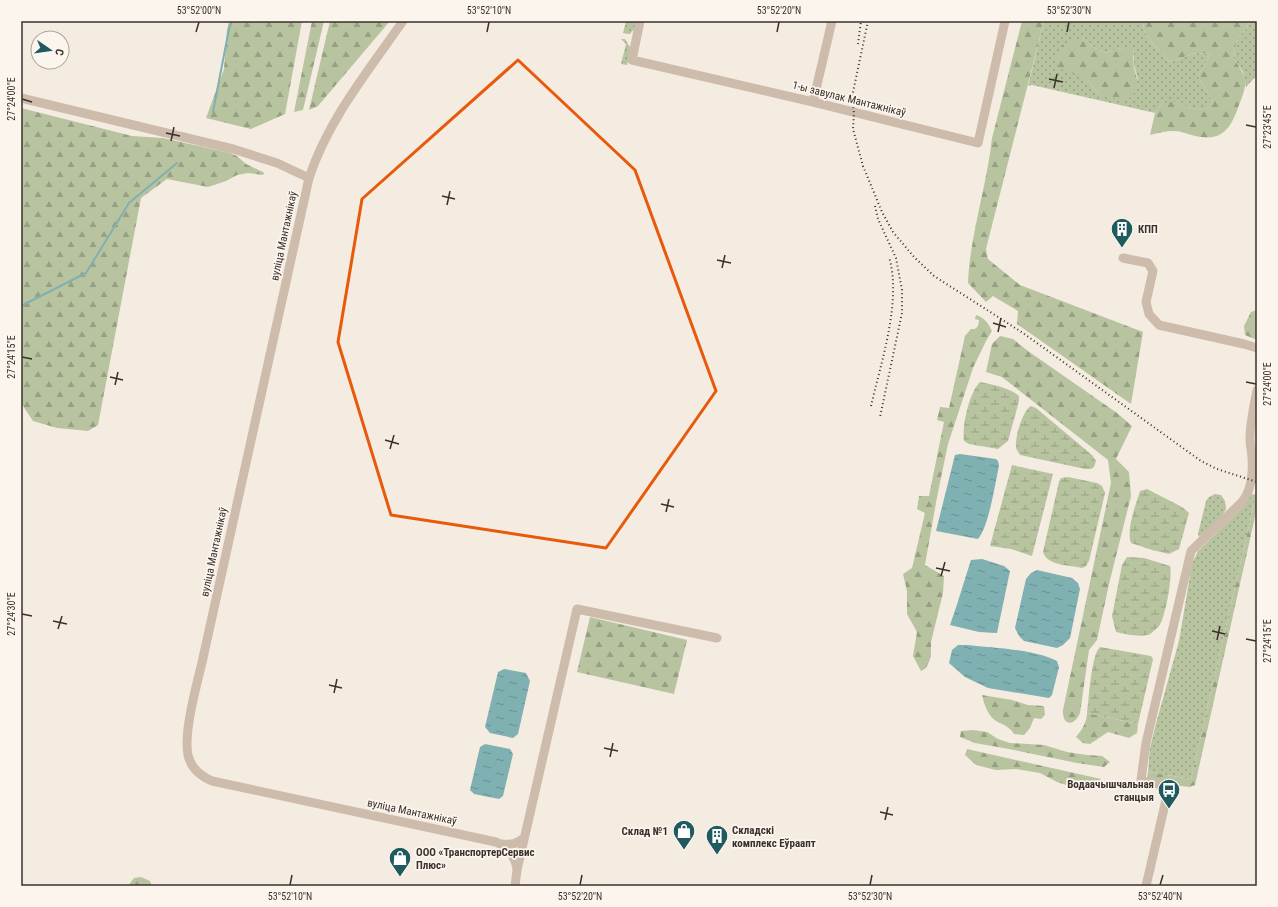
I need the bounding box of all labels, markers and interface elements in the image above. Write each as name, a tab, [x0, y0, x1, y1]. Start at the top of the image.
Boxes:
text: 53°52'00"N	[177, 5, 221, 16]
text: 53°52'10"N	[467, 5, 511, 16]
text: 53°52'20"N	[757, 5, 801, 16]
text: 53°52'30"N	[1047, 5, 1091, 16]
north arrow	[30, 30, 70, 70]
text: С	[52, 48, 66, 57]
text: 27°24'00"E	[6, 77, 17, 121]
street label: 1-ы завулак Мантажнікаў	[791, 79, 907, 119]
text: 27°23'45"E	[1262, 105, 1273, 149]
street label: вуліца Мантажнікаў	[268, 190, 300, 282]
building icon: КПП	[1109, 216, 1135, 249]
place label: КПП	[1138, 223, 1158, 236]
text: 27°24'15"E	[6, 335, 17, 379]
text: 27°24'00"E	[1262, 362, 1273, 406]
street label: вуліца Мантажнікаў	[198, 506, 230, 598]
text: 27°24'30"E	[6, 592, 17, 636]
text: 27°24'15"E	[1262, 619, 1273, 663]
bus stop icon: Водаачышчальная станцыя	[1156, 777, 1182, 810]
place label: Водаачышчальная станцыя	[1067, 778, 1154, 804]
street label: вуліца Мантажнікаў	[366, 796, 458, 828]
shop icon: Склад №1	[671, 818, 697, 851]
building icon: Складскі комплекс Еўраапт	[704, 823, 730, 856]
place label: Складскі комплекс Еўраапт	[732, 824, 816, 850]
place label: Склад №1	[622, 825, 668, 838]
shop icon: ООО «ТранспортерСервис Плюс»	[387, 845, 413, 878]
place label: ООО «ТранспортерСервис Плюс»	[416, 846, 535, 872]
text: 53°52'10"N	[268, 891, 312, 902]
text: 53°52'20"N	[558, 891, 602, 902]
text: 53°52'30"N	[848, 891, 892, 902]
text: 53°52'40"N	[1138, 891, 1182, 902]

